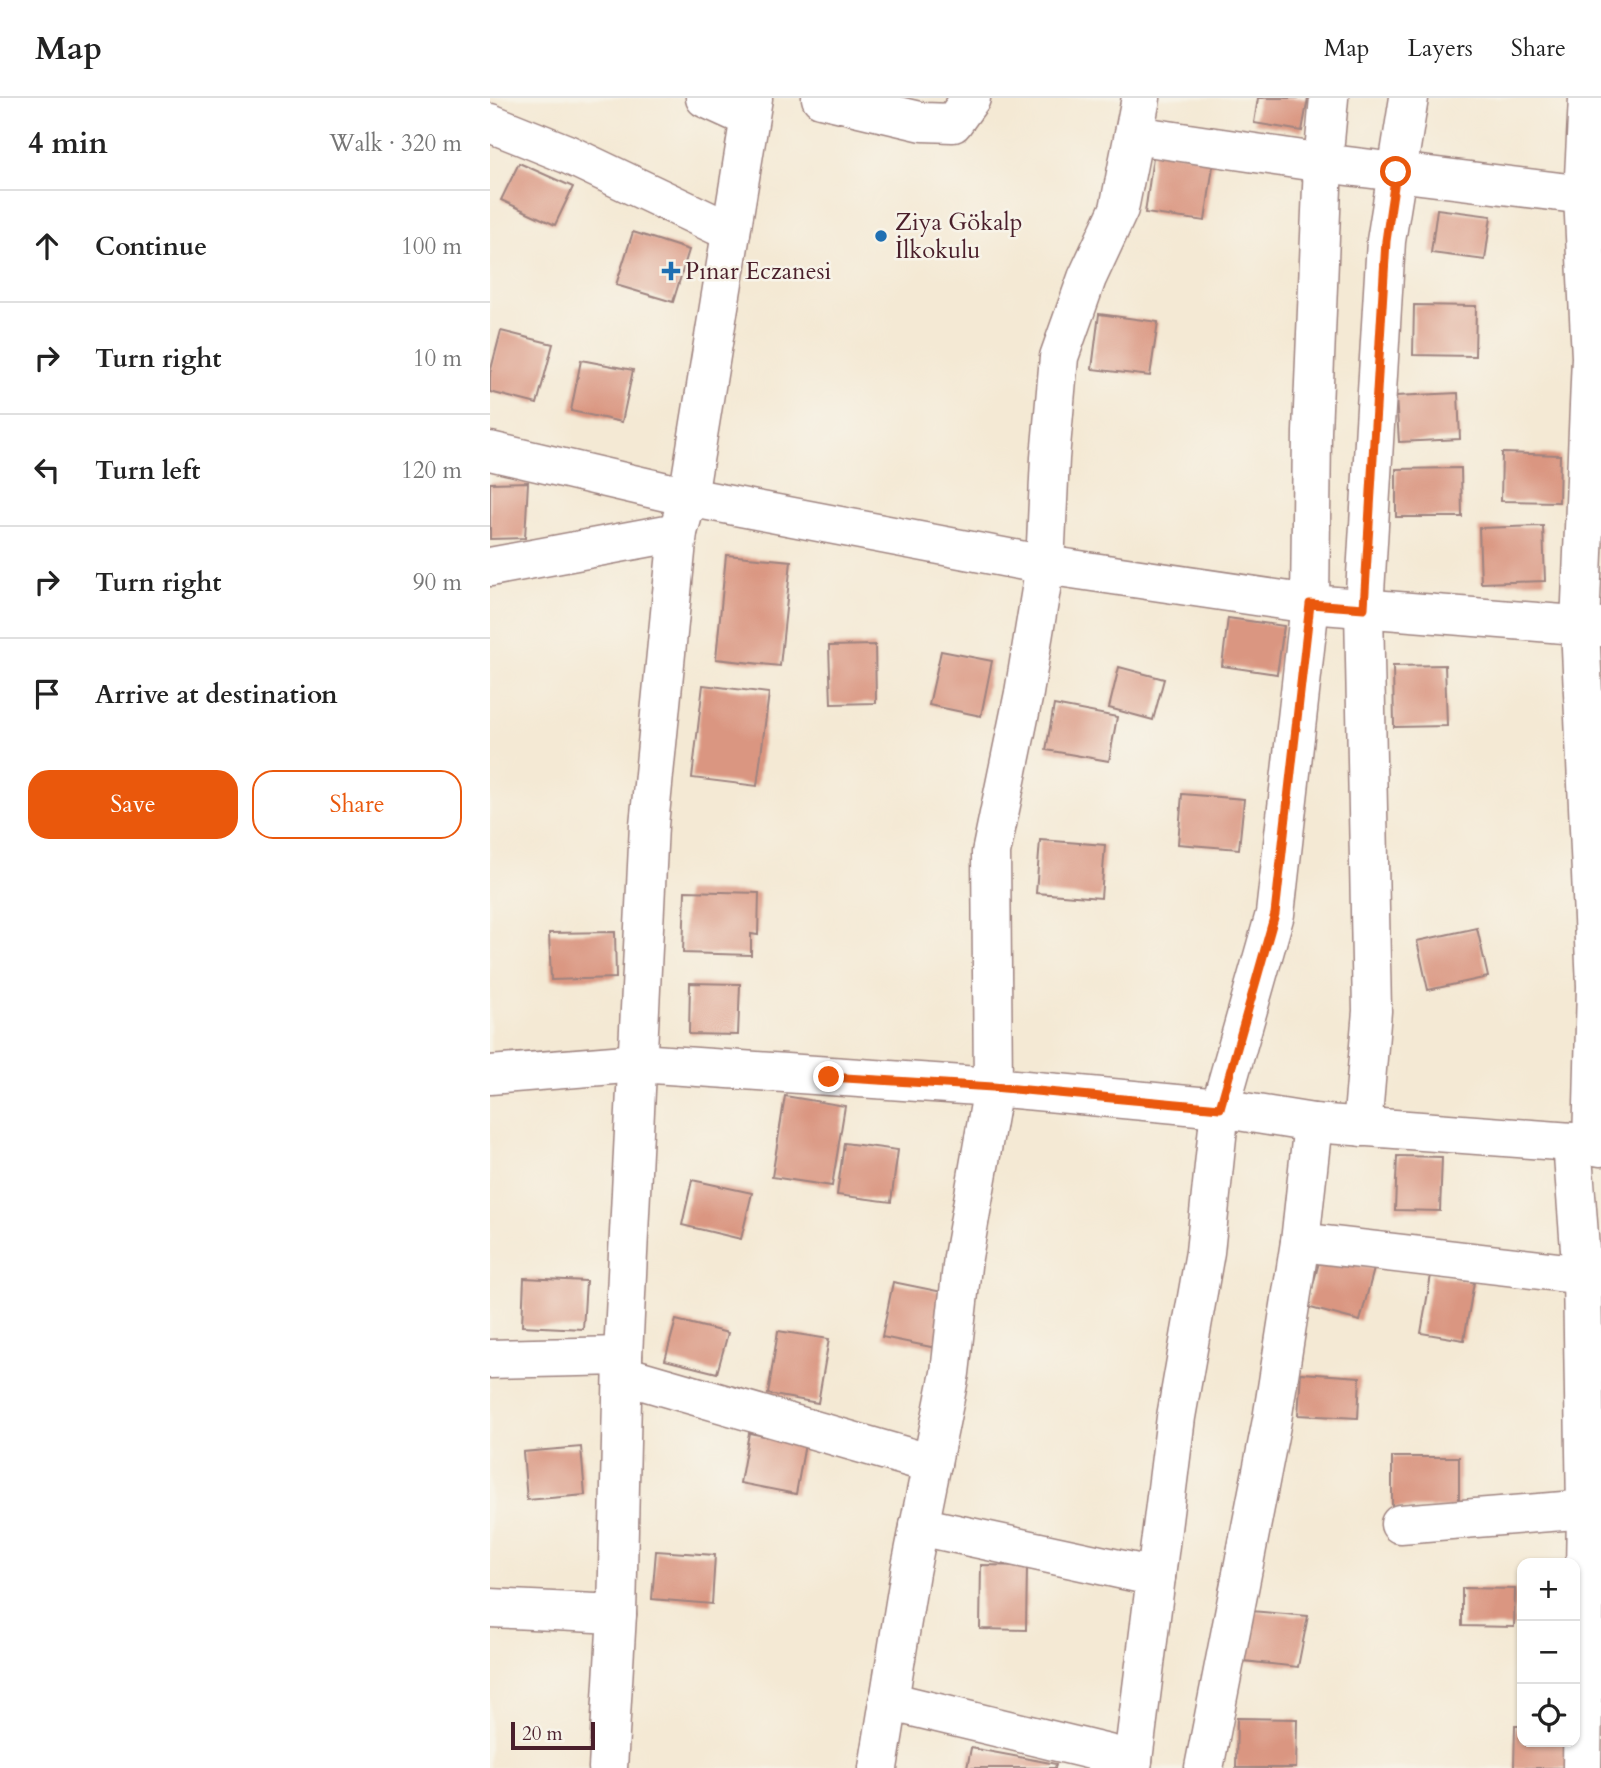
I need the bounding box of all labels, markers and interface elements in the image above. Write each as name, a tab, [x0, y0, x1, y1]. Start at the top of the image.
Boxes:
text: Map	[35, 26, 102, 71]
text: Map	[1324, 32, 1370, 65]
text: Layers	[1408, 32, 1473, 65]
text: Share	[1511, 32, 1566, 65]
text: 4 min	[28, 123, 108, 164]
text: Walk · 320 m	[329, 128, 462, 159]
route start	[1380, 156, 1411, 187]
place label: Ziya Gökalp İlkokulu	[895, 206, 1022, 267]
icon: ahead	[28, 227, 66, 265]
marker: Ziya Gökalp İlkokulu	[873, 228, 889, 244]
text: Continue	[95, 229, 207, 264]
text: 100 m	[401, 231, 462, 262]
place label: Pınar Eczanesi	[685, 255, 832, 288]
marker: Pınar Eczanesi	[663, 263, 679, 279]
icon: right	[28, 339, 66, 377]
text: Turn right	[95, 341, 222, 376]
text: 10 m	[413, 343, 462, 374]
icon: left	[28, 451, 66, 489]
text: Turn left	[95, 453, 200, 488]
text: 120 m	[401, 455, 462, 486]
icon: right	[28, 563, 66, 601]
text: Turn right	[95, 565, 222, 600]
text: 90 m	[413, 567, 462, 598]
icon: arrive	[28, 675, 66, 713]
text: Arrive at destination	[95, 677, 338, 712]
button: Save	[28, 770, 238, 839]
button: Share	[252, 770, 462, 839]
route end	[813, 1061, 844, 1092]
map controls	[1517, 1558, 1580, 1747]
button: +	[1517, 1558, 1580, 1621]
button: −	[1517, 1621, 1580, 1684]
button: locate	[1517, 1684, 1580, 1747]
scale bar	[511, 1719, 595, 1751]
text: 20 m	[522, 1721, 563, 1747]

